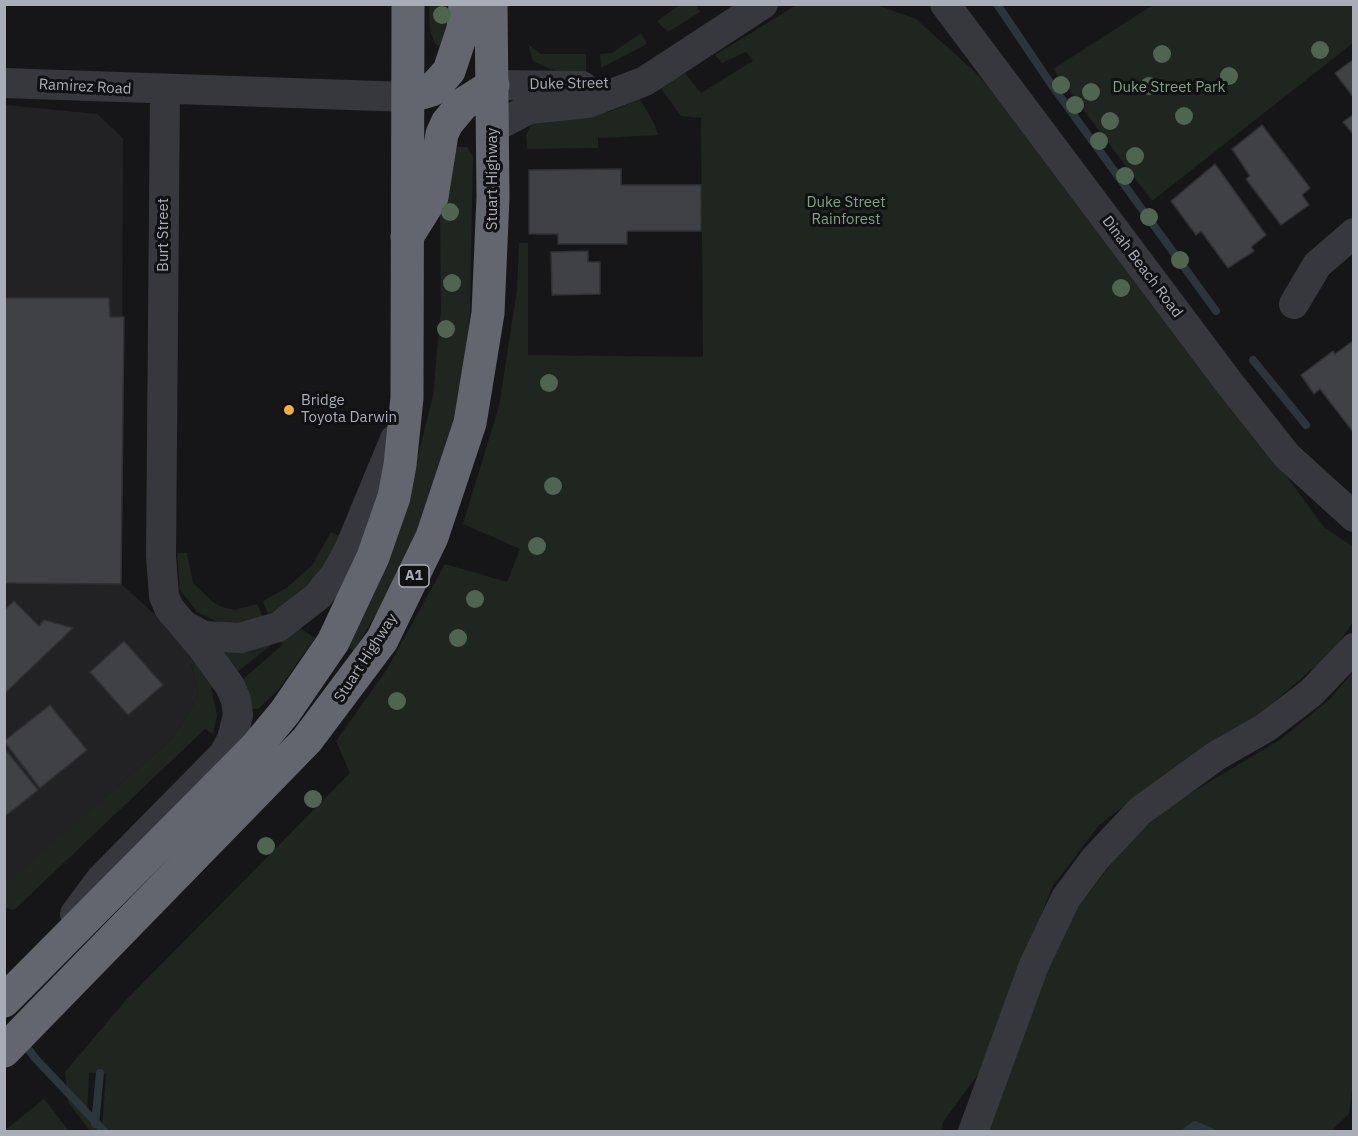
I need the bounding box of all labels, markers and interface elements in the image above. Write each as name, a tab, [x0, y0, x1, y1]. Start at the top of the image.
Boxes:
street label: Duke Street	[529, 74, 609, 94]
street label: Ramirez Road	[38, 76, 132, 98]
park label: Duke Street Park	[1112, 79, 1226, 97]
street label: Stuart Highway	[484, 128, 502, 230]
park label: Duke Street Rainforest	[806, 194, 886, 229]
street label: Burt Street	[155, 198, 173, 272]
street label: Dinah Beach Road	[1098, 213, 1186, 321]
place label: Bridge Toyota Darwin	[301, 392, 397, 427]
marker: Bridge Toyota Darwin	[282, 403, 296, 417]
road number: A1	[399, 565, 429, 587]
street label: Stuart Highway	[331, 610, 401, 706]

